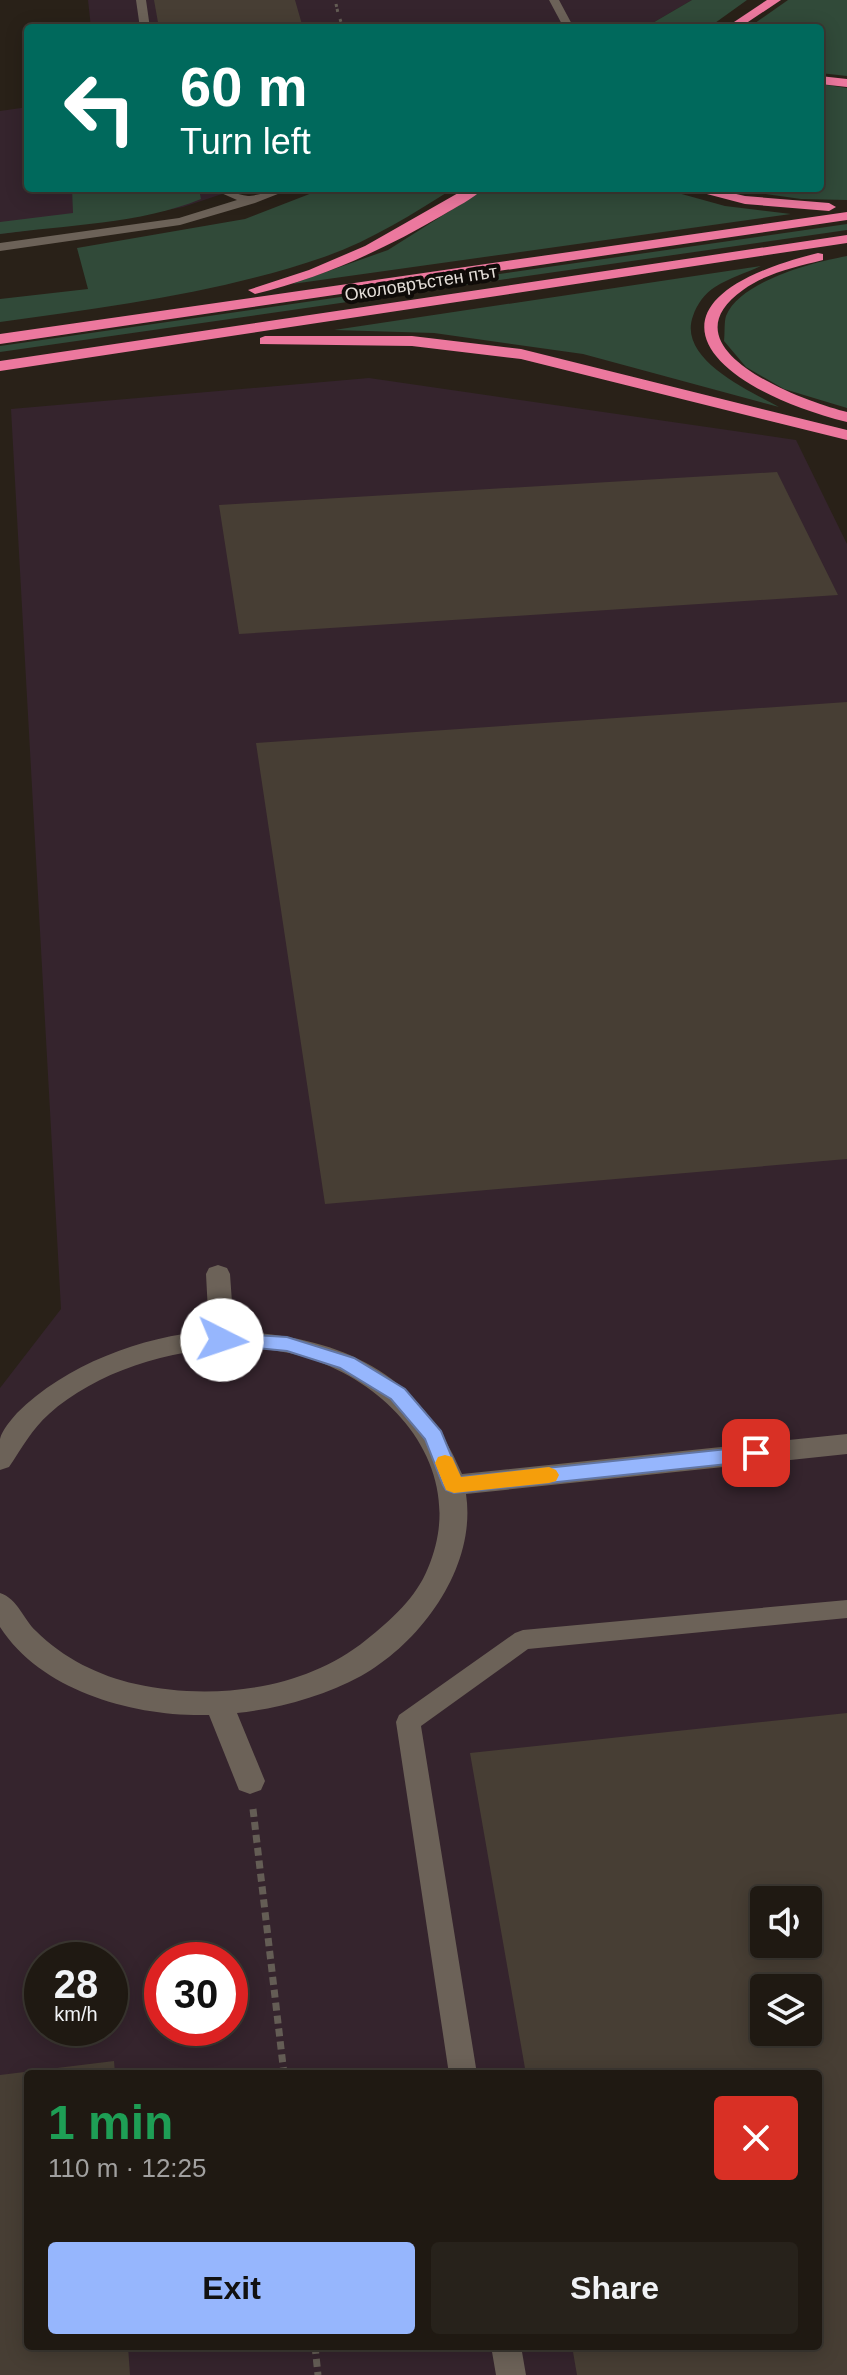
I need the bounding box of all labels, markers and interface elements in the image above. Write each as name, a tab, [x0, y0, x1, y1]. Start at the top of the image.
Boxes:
text: 60 m	[180, 55, 308, 118]
icon: left	[48, 56, 152, 160]
text: Turn left	[180, 121, 311, 162]
street label: Околовръстен път	[343, 261, 499, 305]
position arrow	[180, 1298, 264, 1382]
pin	[722, 1419, 790, 1487]
icon: arrive	[734, 1431, 778, 1475]
map controls	[750, 1886, 822, 2046]
button: sound	[750, 1886, 822, 1958]
speed limit sign: 30	[144, 1942, 248, 2046]
text: 28	[54, 1962, 98, 2006]
button: layers	[750, 1974, 822, 2046]
text: km/h	[54, 2003, 98, 2025]
text: 1 min	[48, 2096, 173, 2149]
button: close	[714, 2096, 798, 2180]
text: 110 m · 12:25	[48, 2153, 207, 2183]
button: Exit	[48, 2242, 415, 2334]
button: Share	[431, 2242, 798, 2334]

